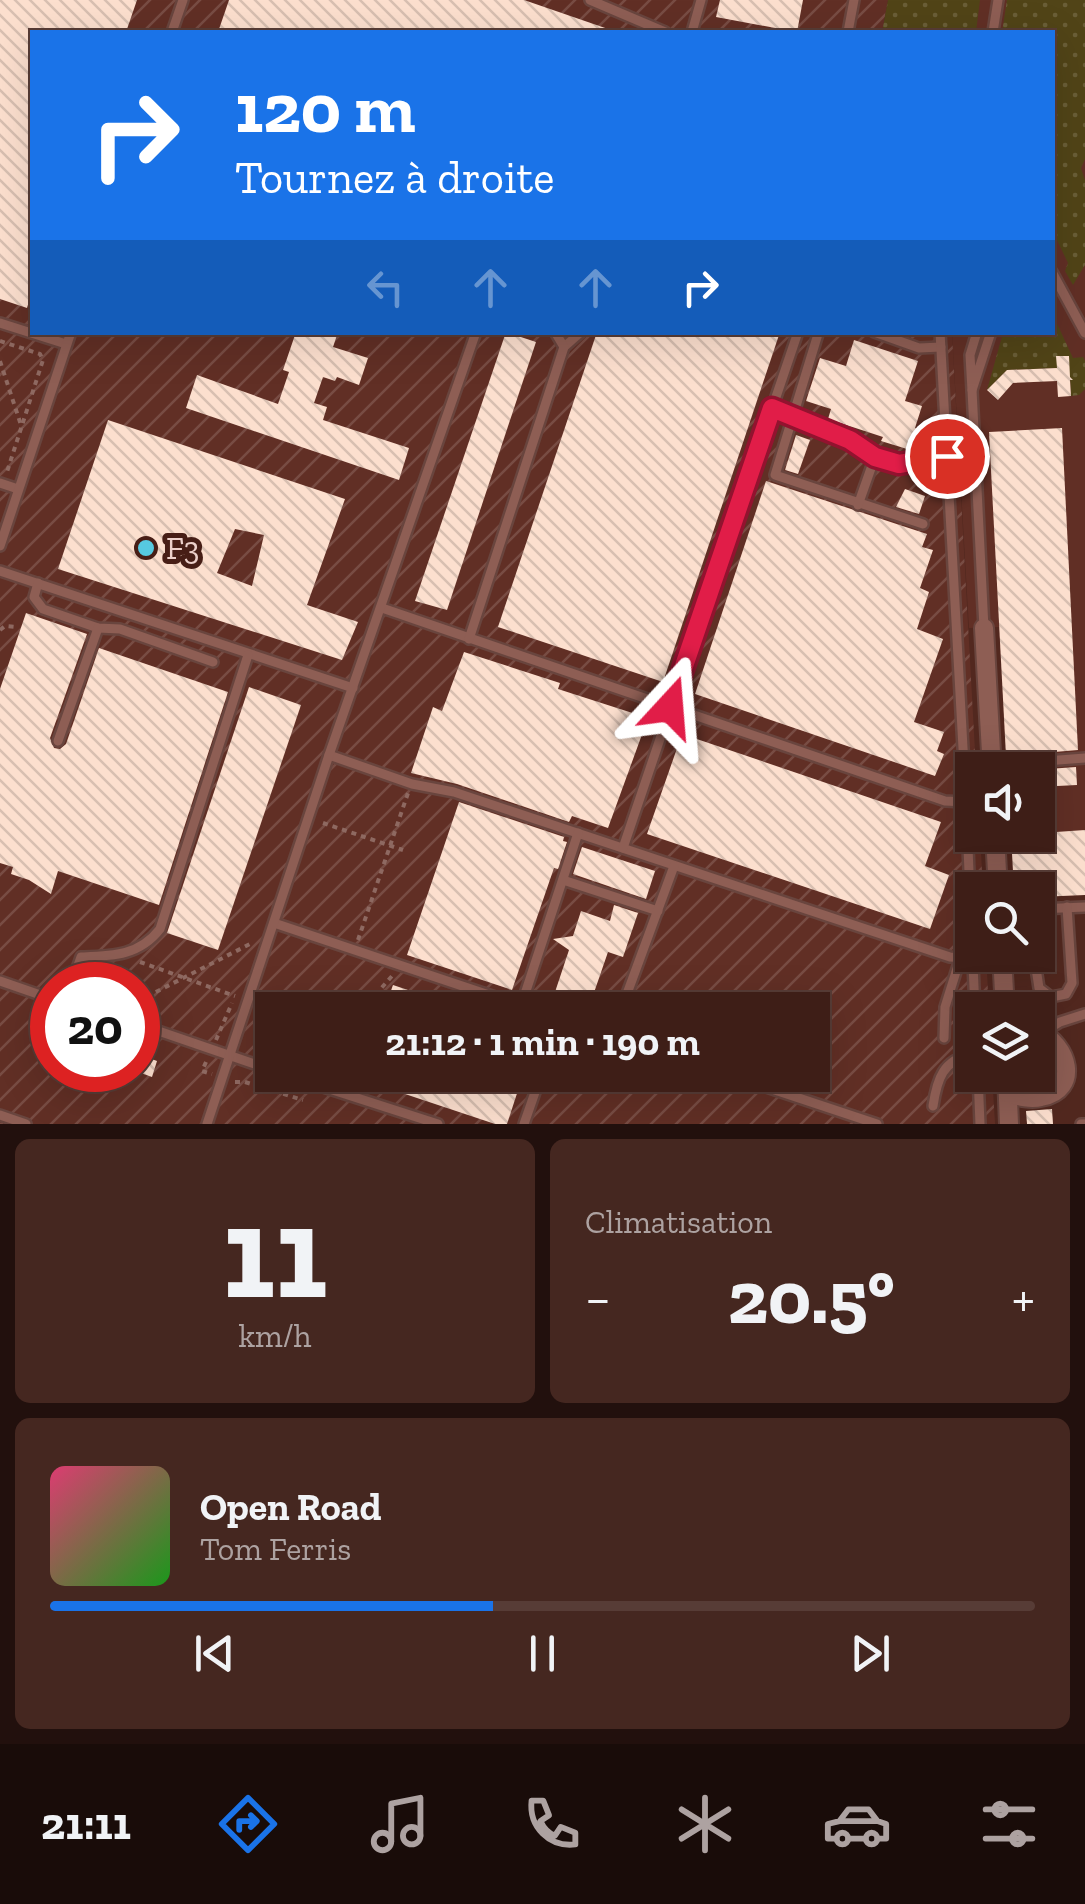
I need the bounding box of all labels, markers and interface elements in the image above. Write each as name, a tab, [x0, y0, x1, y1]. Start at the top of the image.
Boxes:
text: 120 m	[235, 66, 416, 150]
icon: right	[70, 70, 200, 200]
text: Tournez à droite	[235, 151, 554, 205]
icon: left	[358, 260, 413, 315]
icon: ahead	[463, 260, 518, 315]
icon: ahead	[568, 260, 623, 315]
icon: right	[673, 260, 728, 315]
pin	[905, 414, 990, 499]
icon: arrive	[920, 429, 975, 484]
place label: F3	[166, 529, 200, 567]
marker: F3	[135, 537, 157, 559]
position arrow	[618, 655, 722, 759]
map controls	[955, 752, 1055, 1092]
button: sound	[955, 752, 1055, 852]
button: search	[955, 872, 1055, 972]
speed limit sign: 20	[30, 962, 160, 1092]
button: layers	[955, 992, 1055, 1092]
text: 21:12 · 1 min · 190 m	[385, 1019, 700, 1065]
text: 11	[222, 1174, 328, 1330]
text: Climatisation	[585, 1203, 772, 1241]
text: 20.5°	[728, 1252, 895, 1342]
text: −	[585, 1265, 611, 1331]
text: +	[1012, 1265, 1035, 1331]
text: km/h	[238, 1317, 312, 1355]
text: Open Road	[200, 1484, 382, 1530]
text: Tom Ferris	[200, 1530, 351, 1568]
icon: previous	[187, 1626, 242, 1681]
icon: pause	[515, 1626, 570, 1681]
icon: next	[843, 1626, 898, 1681]
icon: directions	[213, 1789, 283, 1859]
icon: music	[365, 1789, 435, 1859]
icon: phone	[517, 1789, 587, 1859]
icon: climate	[670, 1789, 740, 1859]
icon: car	[822, 1789, 892, 1859]
icon: filters	[974, 1789, 1044, 1859]
text: 21:11	[41, 1797, 131, 1851]

